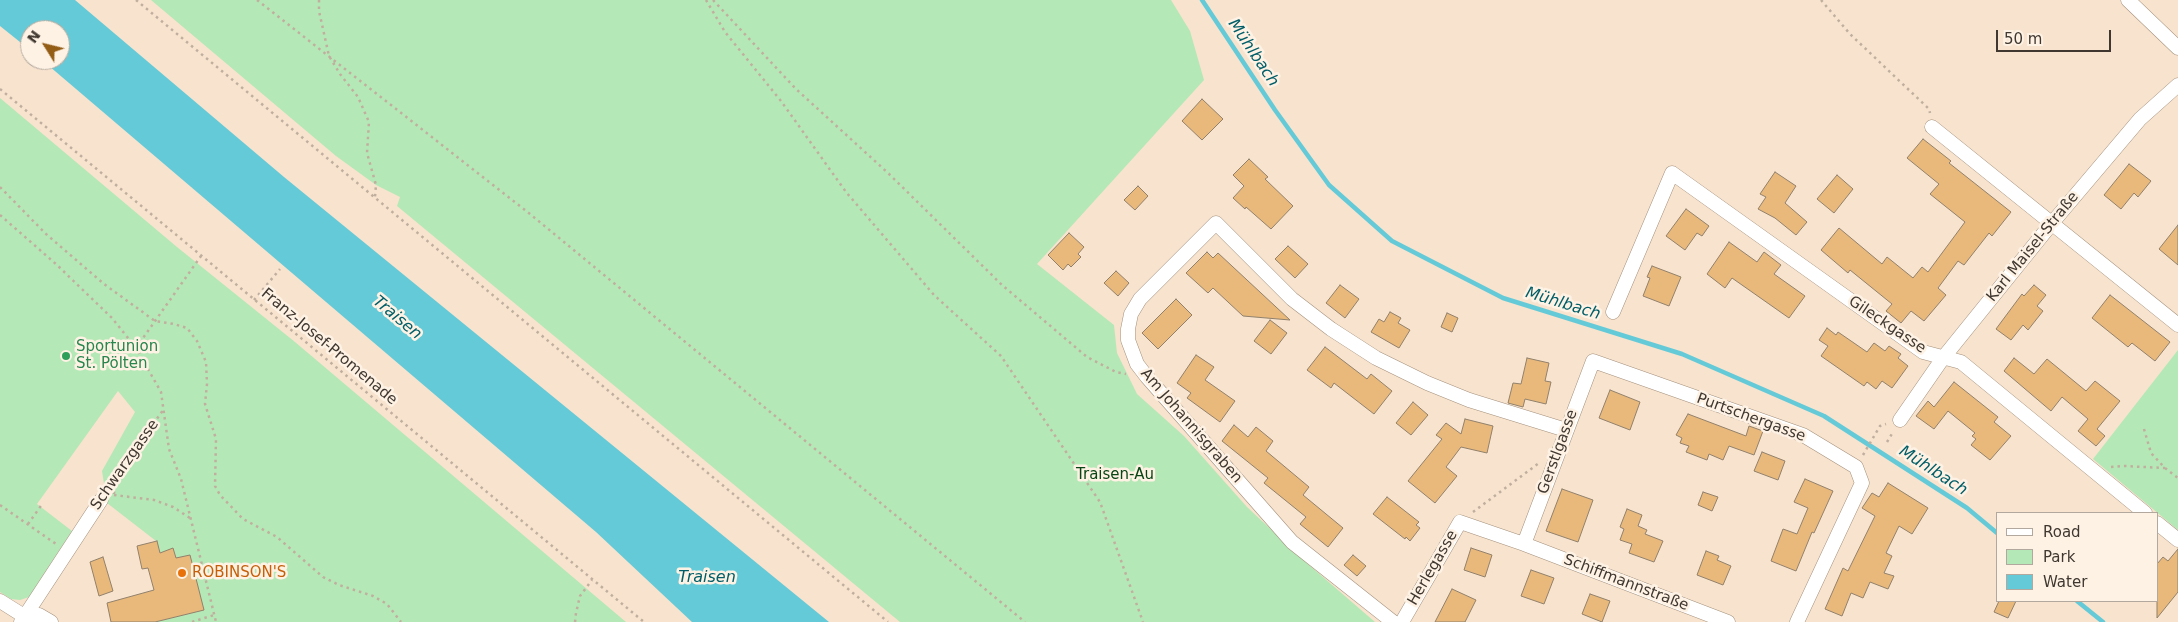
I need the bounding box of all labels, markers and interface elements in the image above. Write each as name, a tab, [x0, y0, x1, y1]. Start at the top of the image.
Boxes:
water label: Mühlbach	[1223, 16, 1283, 90]
north arrow	[20, 20, 70, 70]
scale bar	[1998, 20, 2113, 52]
text: N	[24, 27, 44, 46]
text: 50 m	[2004, 30, 2042, 48]
street label: Karl Maisel-Straße	[1983, 188, 2083, 306]
water label: Mühlbach	[1523, 284, 1603, 324]
street label: Franz-Josef-Promenade	[257, 285, 401, 409]
water label: Traisen	[369, 292, 425, 344]
street label: Gileckgasse	[1845, 292, 1929, 358]
place label: Sportunion St. Pölten	[76, 338, 158, 373]
marker: Sportunion St. Pölten	[60, 350, 72, 362]
street label: Am Johannisgraben	[1136, 365, 1246, 487]
street label: Purtschergasse	[1694, 390, 1808, 446]
street label: Gerstlgasse	[1534, 407, 1582, 497]
street label: Schwarzgasse	[87, 416, 163, 514]
water label: Mühlbach	[1895, 442, 1971, 500]
park label: Traisen-Au	[1076, 466, 1154, 484]
legend	[1996, 512, 2158, 602]
text: Road	[2043, 523, 2081, 541]
street label: Herlegasse	[1404, 527, 1462, 609]
text: Park	[2043, 548, 2075, 566]
street label: Schiffmannstraße	[1561, 551, 1691, 615]
place label: ROBINSON'S	[192, 564, 286, 582]
marker: ROBINSON'S	[176, 567, 188, 579]
water label: Traisen	[678, 568, 736, 588]
text: Water	[2043, 573, 2087, 591]

